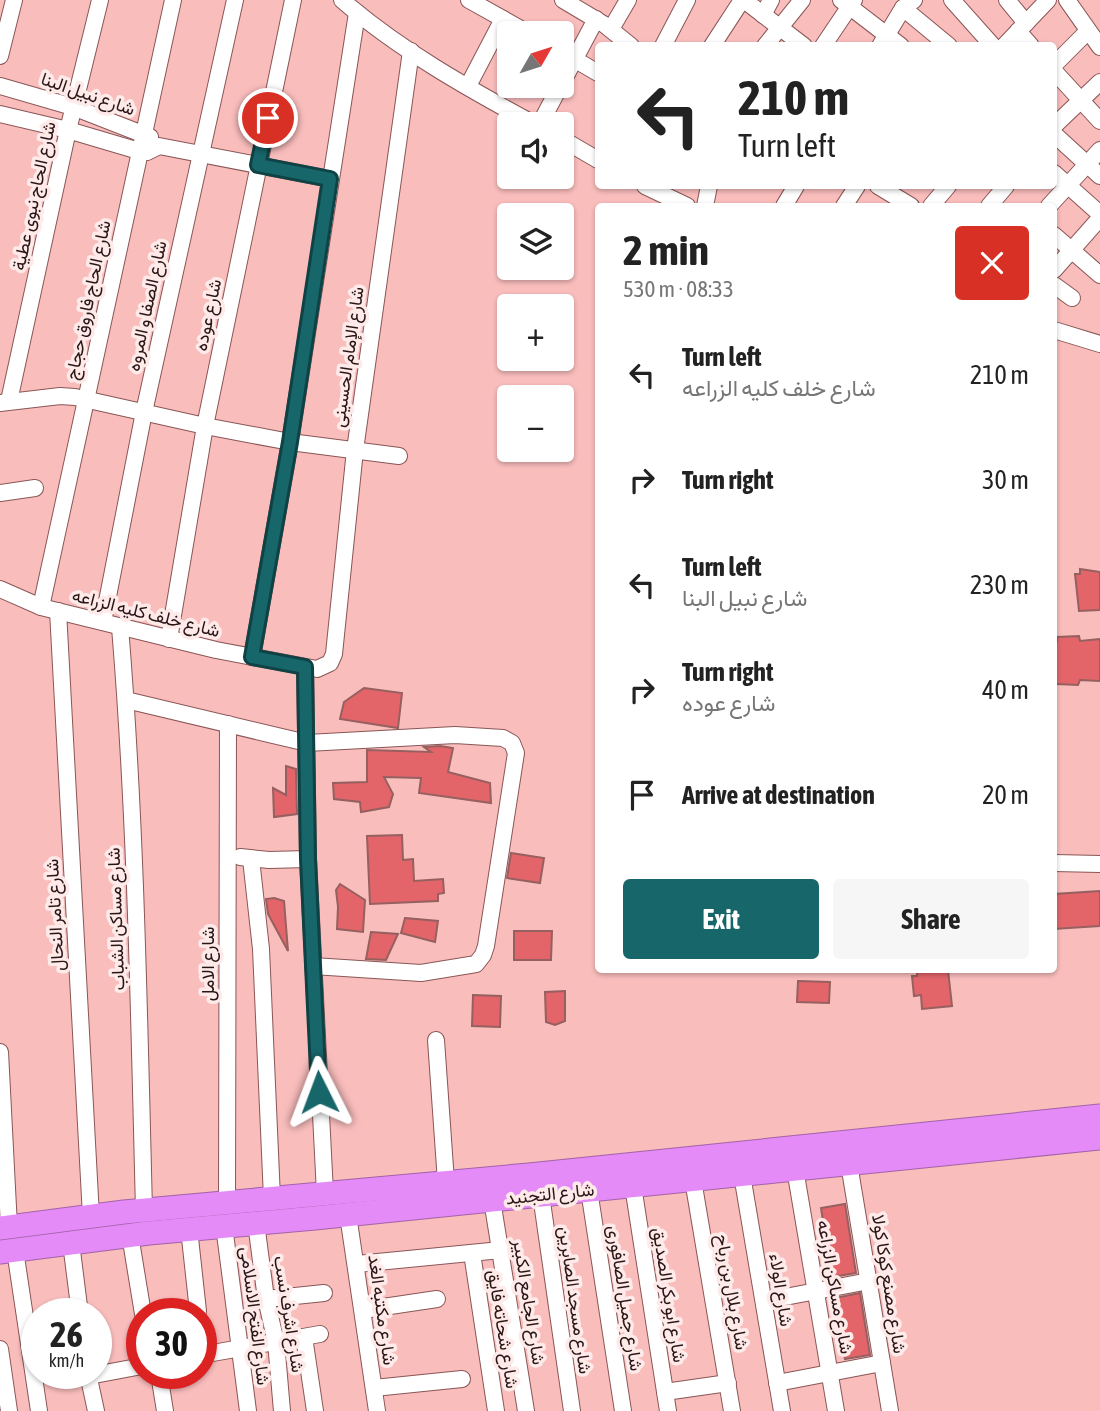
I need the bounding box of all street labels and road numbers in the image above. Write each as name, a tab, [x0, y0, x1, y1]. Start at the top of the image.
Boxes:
street label: شارع نبيل البنا	[38, 68, 138, 121]
street label: شارع الحاج نبوى عطية	[7, 120, 61, 273]
street label: شارع الحاج فاروق حجاج	[60, 218, 117, 382]
street label: شارع الصفا و المروه	[122, 239, 173, 373]
street label: شارع عوده	[190, 277, 227, 353]
street label: شارع الإمام الحسينى	[327, 285, 370, 429]
street label: شارع خلف كليه الزراعه	[70, 584, 222, 643]
street label: شارع مساكن الشباب	[103, 847, 130, 991]
street label: شارع تامر النحال	[41, 858, 70, 972]
street label: شارع الامل	[197, 927, 220, 1001]
street label: شارع التجنيد	[505, 1178, 595, 1211]
street label: شارع مصنع كوكا كولا	[866, 1213, 911, 1355]
street label: شارع مساكن الزراعه	[811, 1218, 858, 1356]
street label: شارع جميل الصافورى	[602, 1224, 647, 1373]
street label: شارع مسجد الصابرين	[553, 1225, 596, 1375]
street label: شارع ابو بكر الصديق	[646, 1226, 691, 1364]
street label: شارع بلال بن رباح	[710, 1232, 753, 1352]
street label: شارع الجامع الكبير	[507, 1237, 550, 1366]
street label: شارع الفتح الاسلامى	[235, 1245, 274, 1387]
street label: شارع الولاء	[763, 1252, 798, 1328]
street label: شارع مكتبه الغد	[362, 1253, 401, 1367]
street label: شارع اشرف نسب	[268, 1254, 309, 1374]
street label: شارع شحاته فايق	[482, 1268, 523, 1390]

